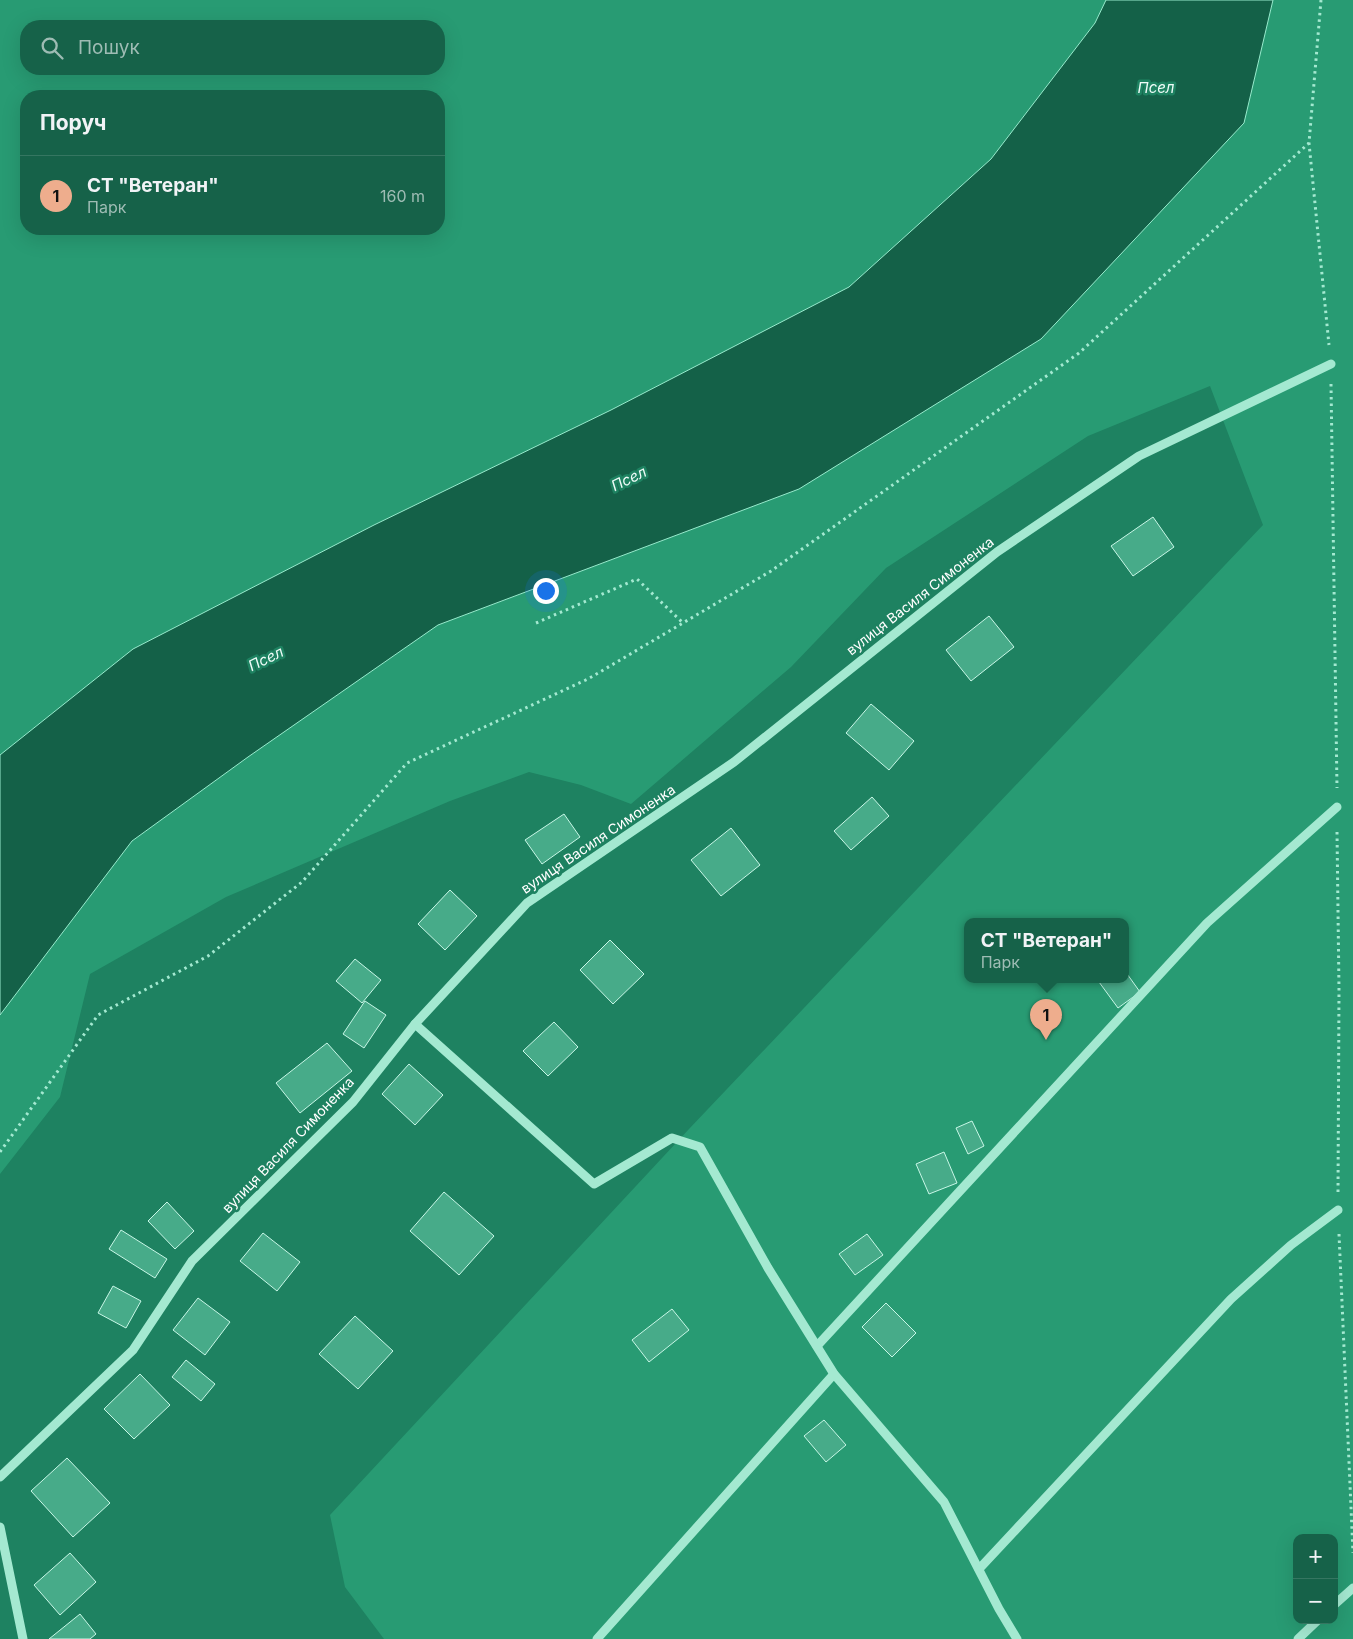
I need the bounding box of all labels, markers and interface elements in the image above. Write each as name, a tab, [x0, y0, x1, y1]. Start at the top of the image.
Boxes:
search box	[20, 20, 445, 75]
icon: search	[38, 34, 66, 62]
text: Пошук	[78, 36, 140, 59]
water label: Псел	[1138, 78, 1175, 97]
text: Поруч	[40, 110, 107, 135]
text: СТ "Ветеран"	[87, 174, 219, 197]
text: 1	[53, 186, 59, 206]
text: 160 m	[380, 186, 425, 206]
text: Парк	[87, 197, 126, 217]
water label: Псел	[608, 462, 650, 495]
street label: вулиця Василя Симоненка	[843, 533, 997, 658]
your location	[533, 578, 559, 604]
water label: Псел	[245, 642, 287, 675]
street label: вулиця Василя Симоненка	[517, 781, 678, 897]
popup	[964, 918, 1129, 983]
text: СТ "Ветеран"	[981, 929, 1112, 952]
text: Парк	[981, 952, 1020, 972]
pin: 1	[1030, 999, 1062, 1040]
street label: вулиця Василя Симоненка	[218, 1073, 357, 1216]
map controls	[1293, 1534, 1338, 1624]
button: +	[1293, 1534, 1338, 1579]
button: −	[1293, 1579, 1338, 1624]

